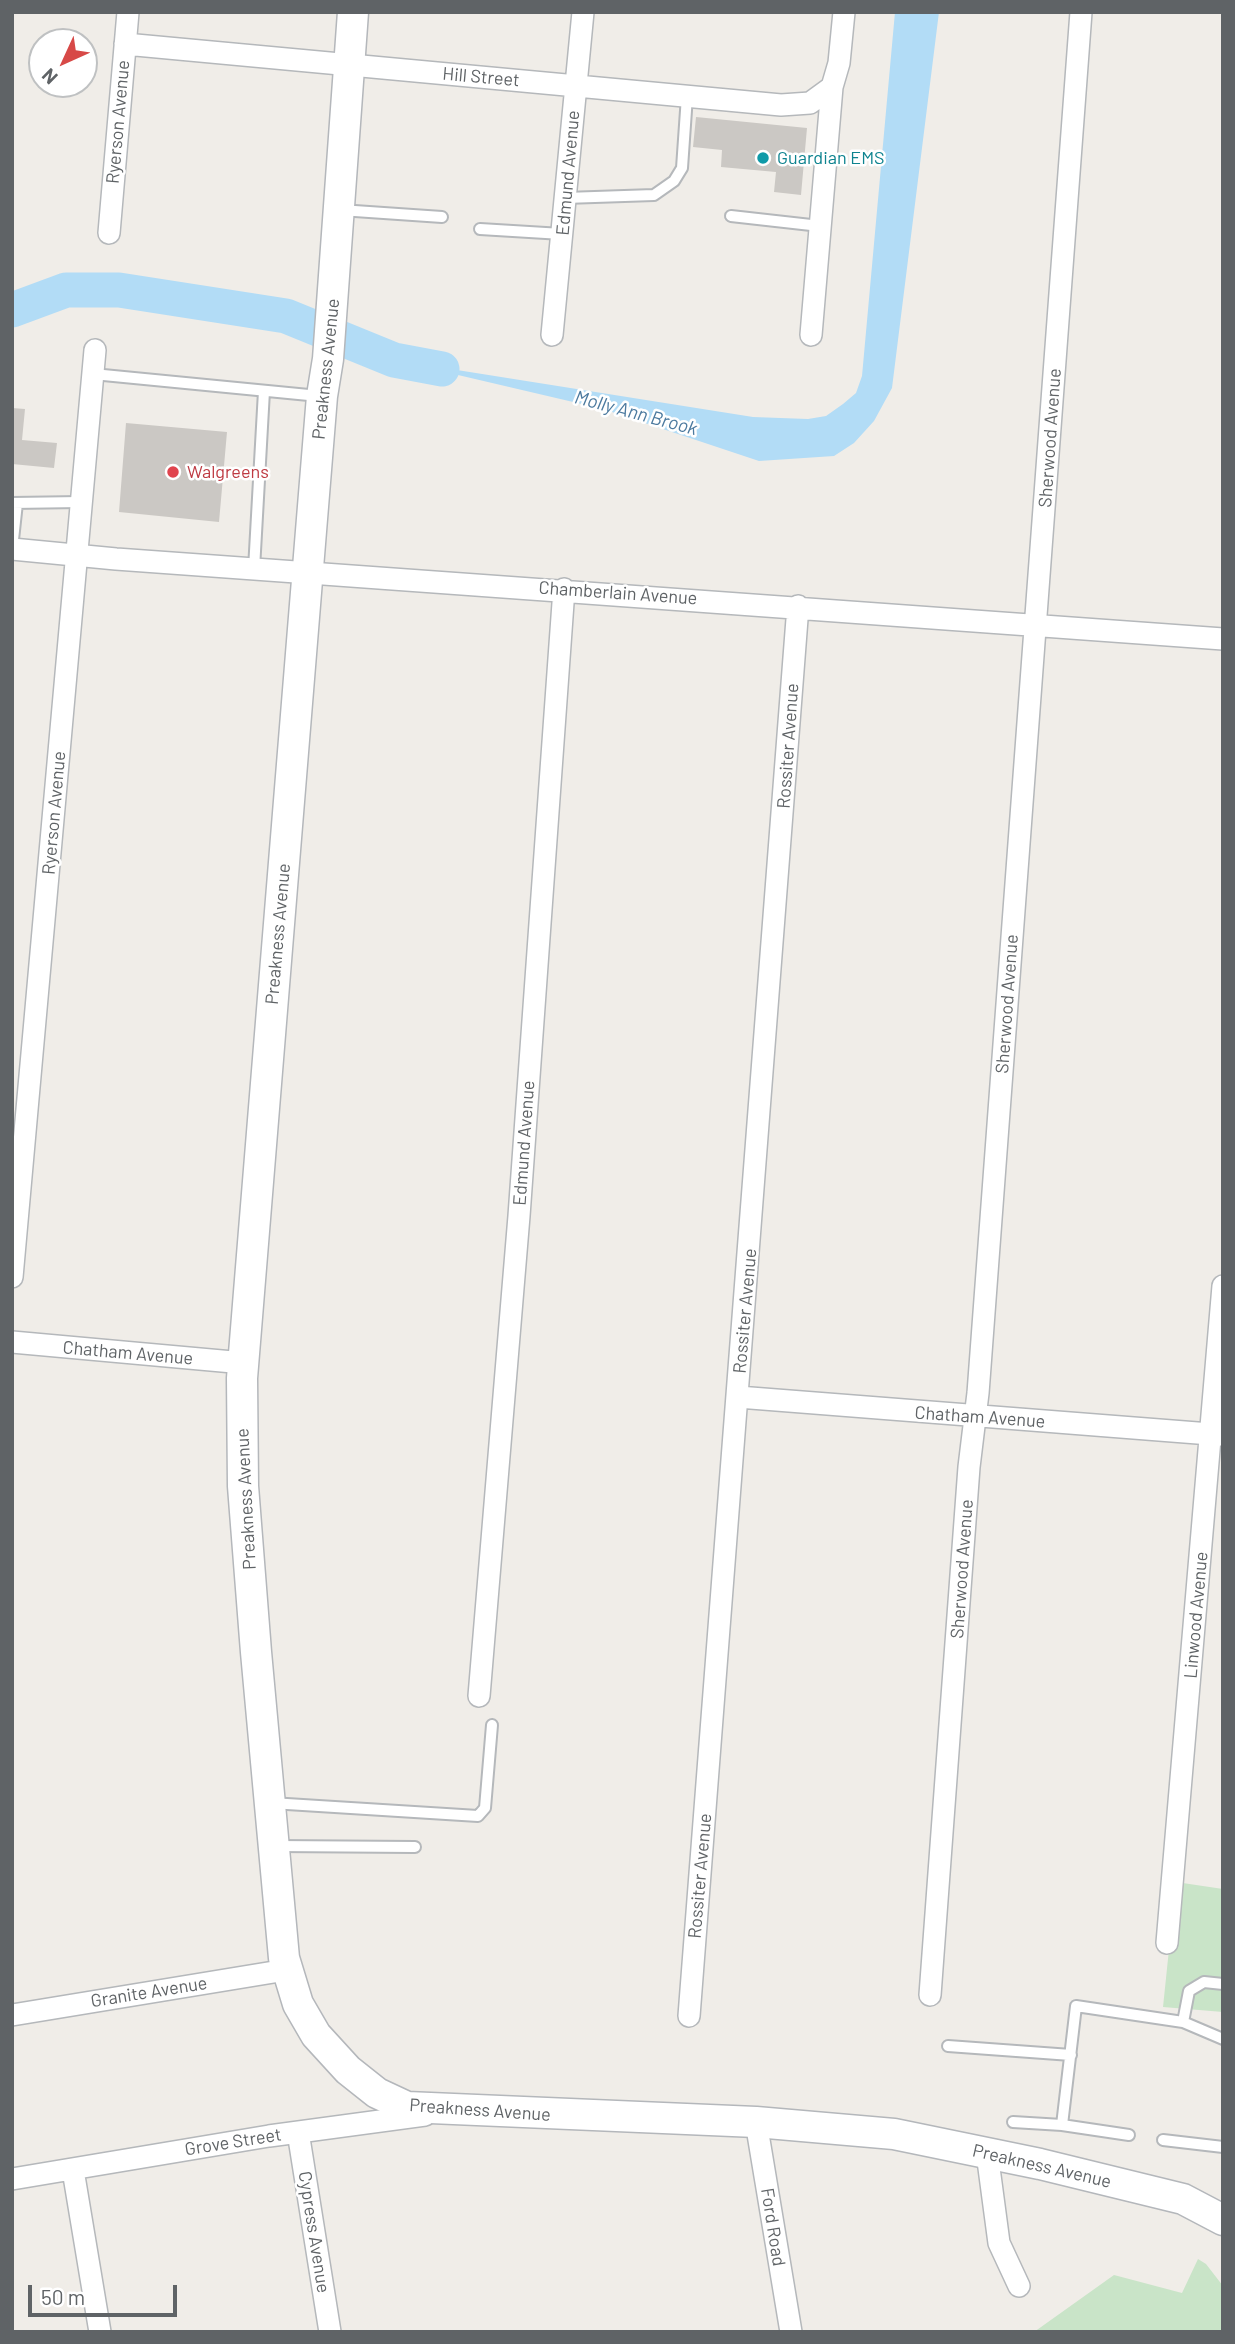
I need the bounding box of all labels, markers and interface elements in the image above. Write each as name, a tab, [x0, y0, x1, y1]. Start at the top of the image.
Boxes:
north arrow	[28, 28, 98, 98]
street label: Ryerson Avenue	[102, 59, 134, 185]
street label: Hill Street	[442, 63, 520, 91]
text: N	[37, 64, 62, 89]
street label: Edmund Avenue	[552, 110, 584, 236]
place label: Guardian EMS	[777, 147, 885, 169]
marker: Guardian EMS	[755, 150, 771, 166]
street label: Preakness Avenue	[308, 297, 344, 441]
street label: Sherwood Avenue	[1034, 368, 1066, 508]
water label: Molly Ann Brook	[572, 386, 700, 440]
place label: Walgreens	[187, 461, 269, 483]
marker: Walgreens	[165, 464, 181, 480]
street label: Chamberlain Avenue	[538, 577, 698, 609]
street label: Rossiter Avenue	[773, 683, 803, 809]
street label: Ryerson Avenue	[38, 750, 70, 876]
street label: Preakness Avenue	[261, 862, 295, 1006]
street label: Sherwood Avenue	[991, 934, 1023, 1074]
street label: Edmund Avenue	[509, 1080, 539, 1206]
street label: Rossiter Avenue	[729, 1247, 761, 1375]
street label: Chatham Avenue	[62, 1337, 194, 1369]
street label: Chatham Avenue	[914, 1402, 1046, 1432]
street label: Preakness Avenue	[232, 1428, 260, 1570]
street label: Sherwood Avenue	[946, 1499, 978, 1639]
street label: Linwood Avenue	[1180, 1551, 1212, 1679]
street label: Rossiter Avenue	[684, 1812, 716, 1940]
street label: Granite Avenue	[89, 1972, 209, 2012]
street label: Preakness Avenue	[409, 2094, 551, 2126]
street label: Grove Street	[183, 2124, 283, 2160]
street label: Preakness Avenue	[971, 2140, 1113, 2192]
street label: Cypress Avenue	[294, 2170, 334, 2294]
street label: Ford Road	[756, 2186, 790, 2268]
scale bar	[32, 2270, 180, 2314]
text: 50 m	[41, 2284, 85, 2309]

